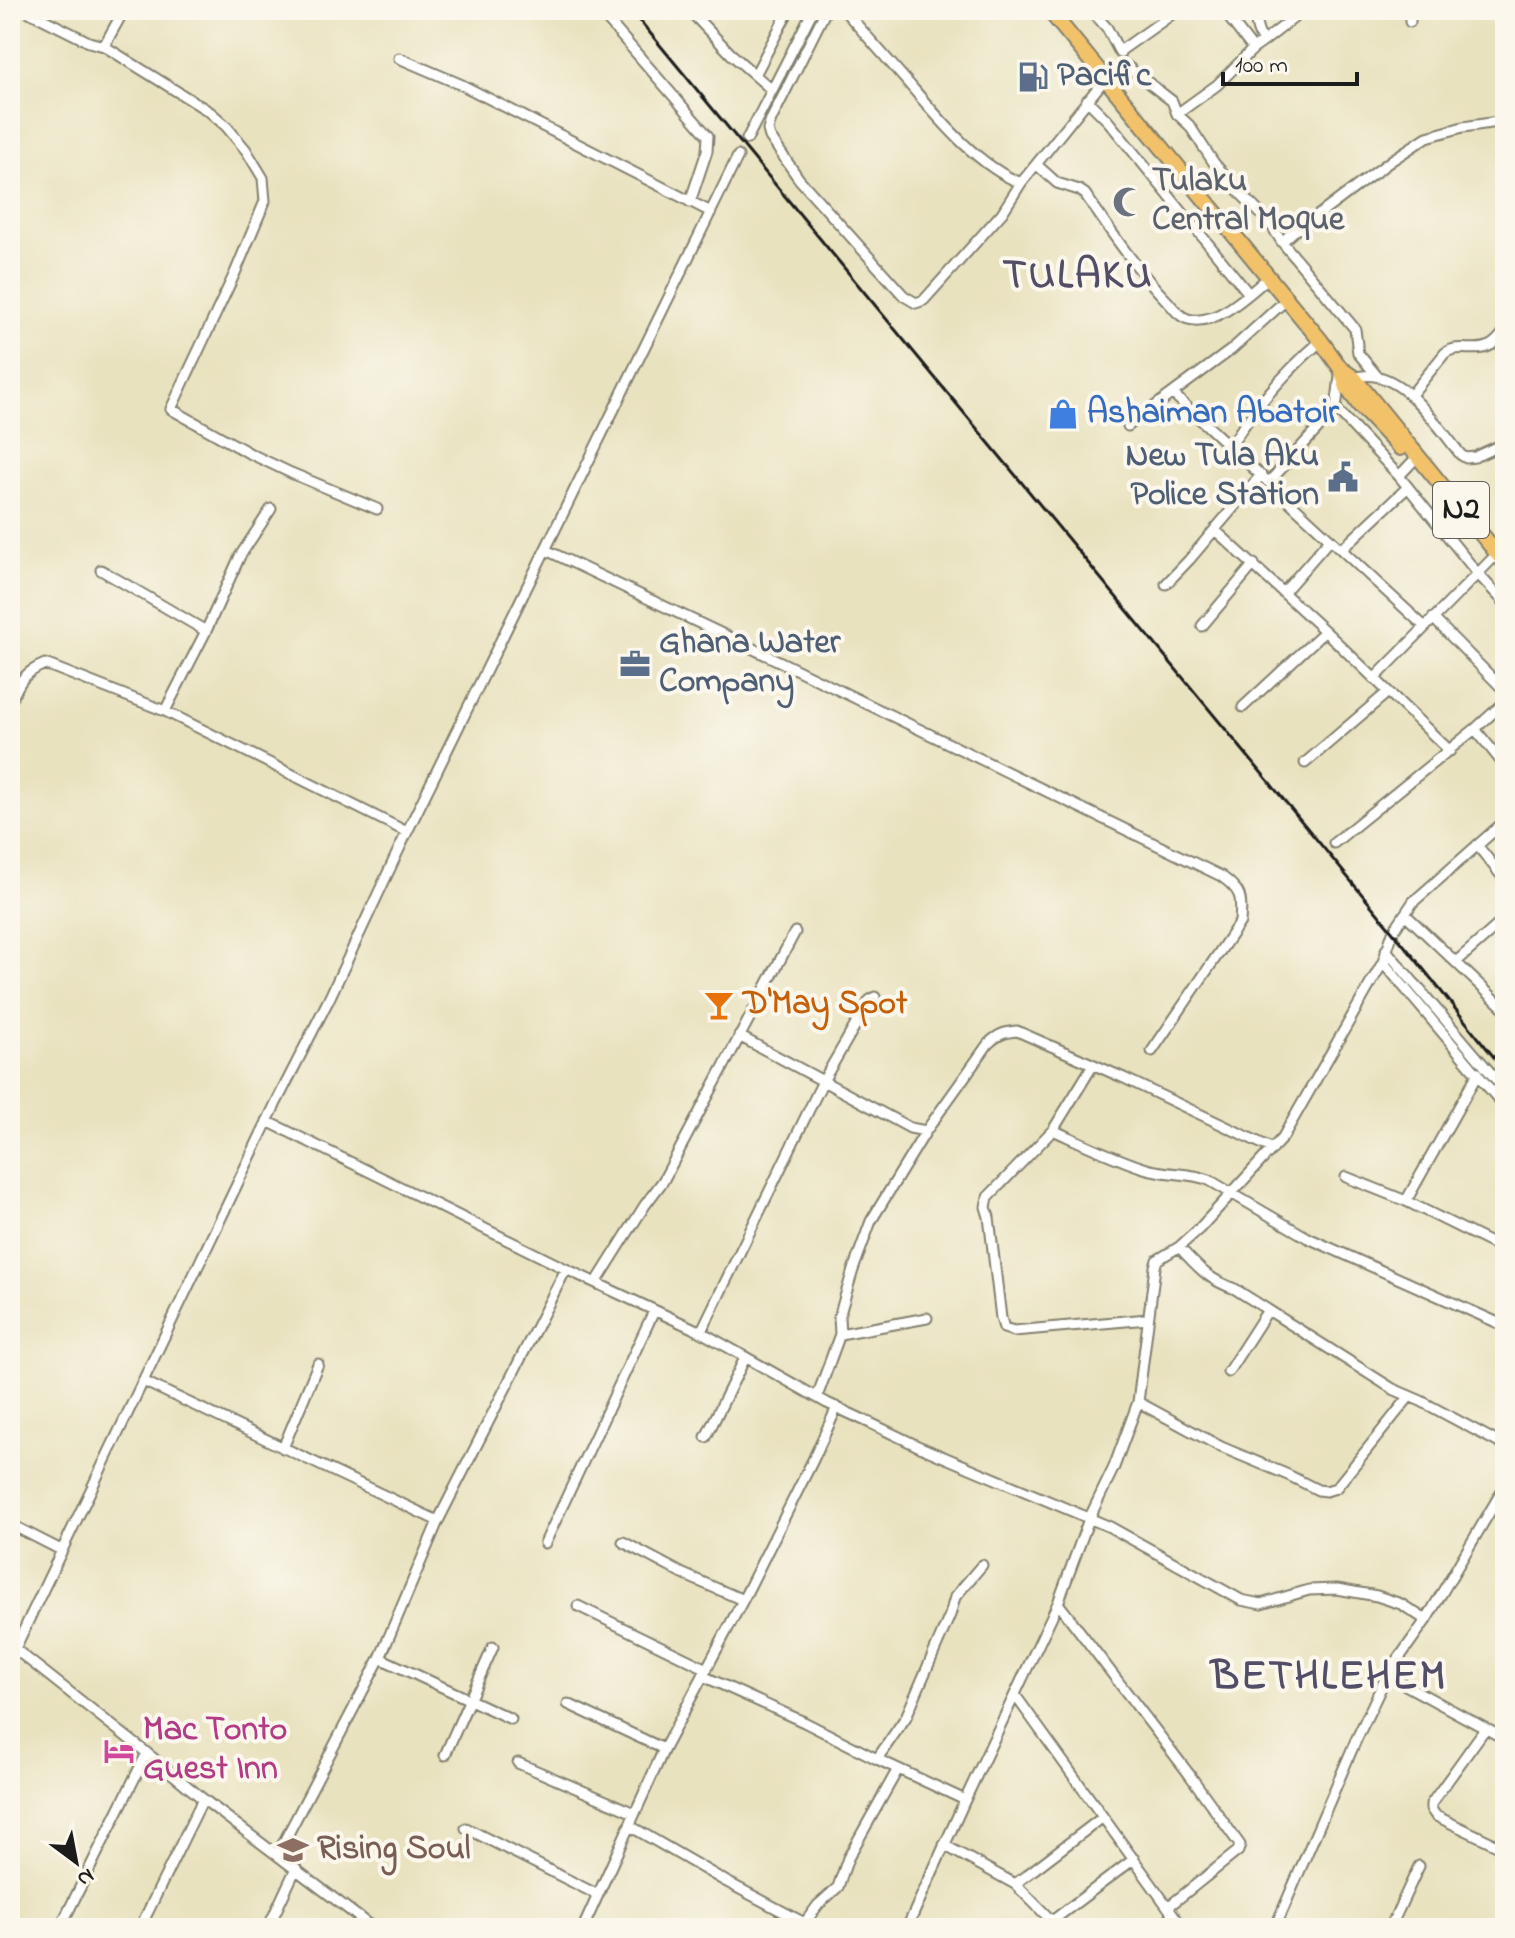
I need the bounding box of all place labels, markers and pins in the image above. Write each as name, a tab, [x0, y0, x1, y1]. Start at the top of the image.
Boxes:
place label: Pacific	[1057, 52, 1152, 102]
fuel station icon: Pacific	[1016, 60, 1050, 94]
place label: Tulaku Central Moque	[1152, 157, 1345, 246]
mosque icon: Tulaku Central Moque	[1111, 185, 1145, 219]
place label: Ashaiman Abatoir	[1087, 389, 1340, 439]
shop icon: Ashaiman Abatoir	[1046, 397, 1080, 431]
place label: New Tula Aku Police Station	[1125, 432, 1319, 521]
public building icon: New Tula Aku Police Station	[1326, 460, 1360, 494]
place label: Ghana Water Company	[659, 619, 842, 709]
office icon: Ghana Water Company	[618, 647, 652, 681]
place label: D'May Spot	[741, 980, 908, 1031]
bar icon: D'May Spot	[702, 988, 736, 1022]
place label: Mac Tonto Guest Inn	[143, 1706, 287, 1795]
hotel icon: Mac Tonto Guest Inn	[102, 1734, 136, 1768]
place label: Rising Soul	[317, 1825, 470, 1876]
school or university icon: Rising Soul	[276, 1833, 310, 1867]

